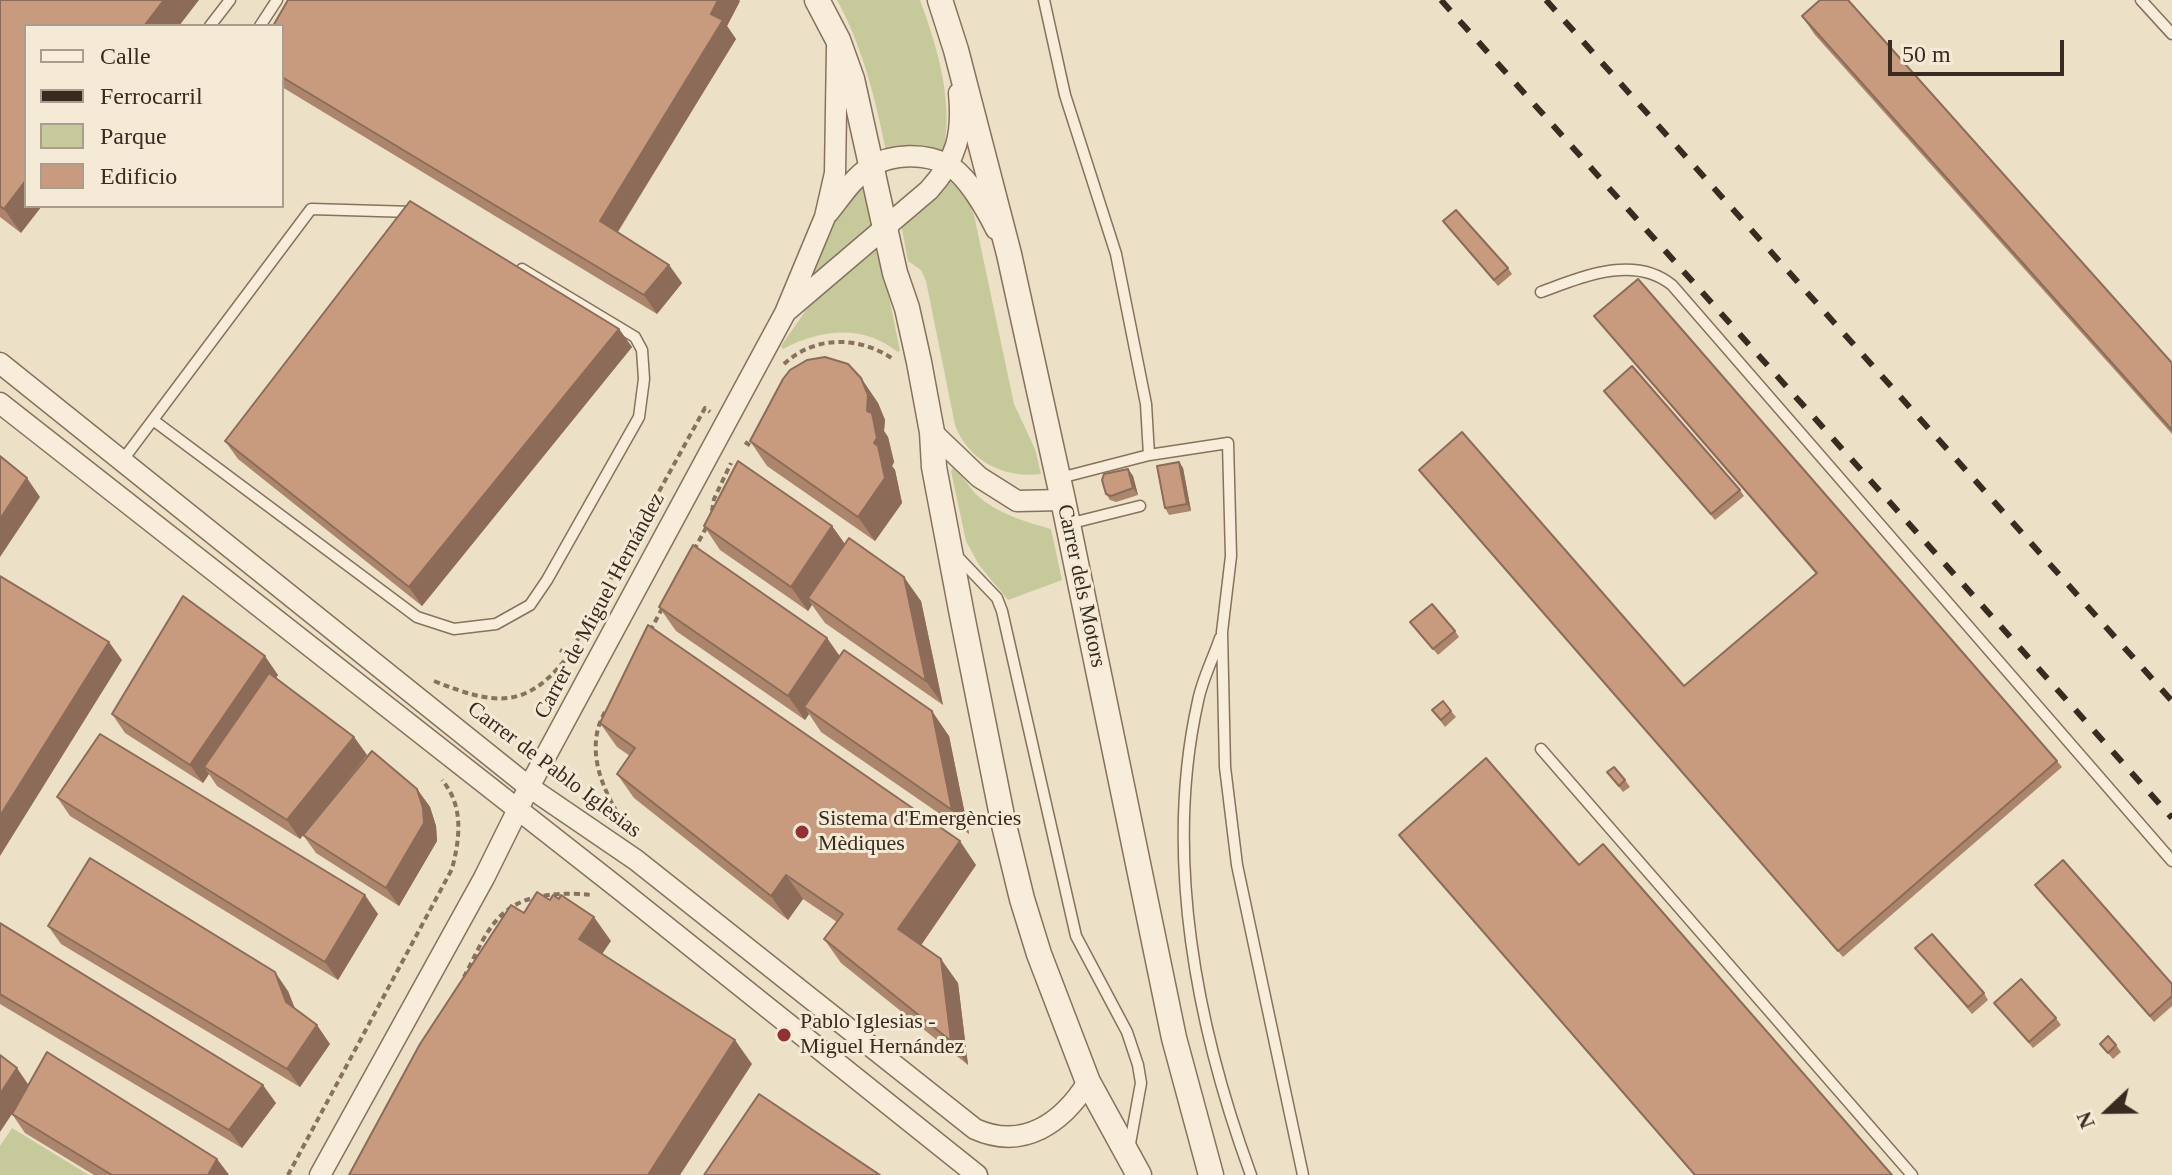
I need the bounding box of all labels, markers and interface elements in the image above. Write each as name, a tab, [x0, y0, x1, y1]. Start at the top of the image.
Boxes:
legend	[24, 24, 284, 208]
scale bar	[1892, 24, 2068, 74]
text: 50 m	[1902, 41, 1951, 67]
text: Calle	[100, 43, 151, 69]
text: Ferrocarril	[100, 83, 203, 109]
text: Parque	[100, 123, 167, 149]
text: Edificio	[100, 163, 177, 189]
street label: Carrer de Miguel Hernández	[529, 488, 671, 724]
street label: Carrer dels Motors	[1051, 502, 1111, 670]
street label: Carrer de Pablo Iglesias	[462, 696, 646, 844]
place label: Sistema d'Emergències Mèdiques	[818, 806, 1021, 858]
marker: Sistema d'Emergències Mèdiques	[793, 823, 811, 841]
place label: Pablo Iglesias - Miguel Hernández	[800, 1009, 964, 1060]
marker: Pablo Iglesias - Miguel Hernández	[775, 1026, 793, 1044]
north arrow	[2068, 1071, 2148, 1151]
text: N	[2071, 1108, 2100, 1132]

